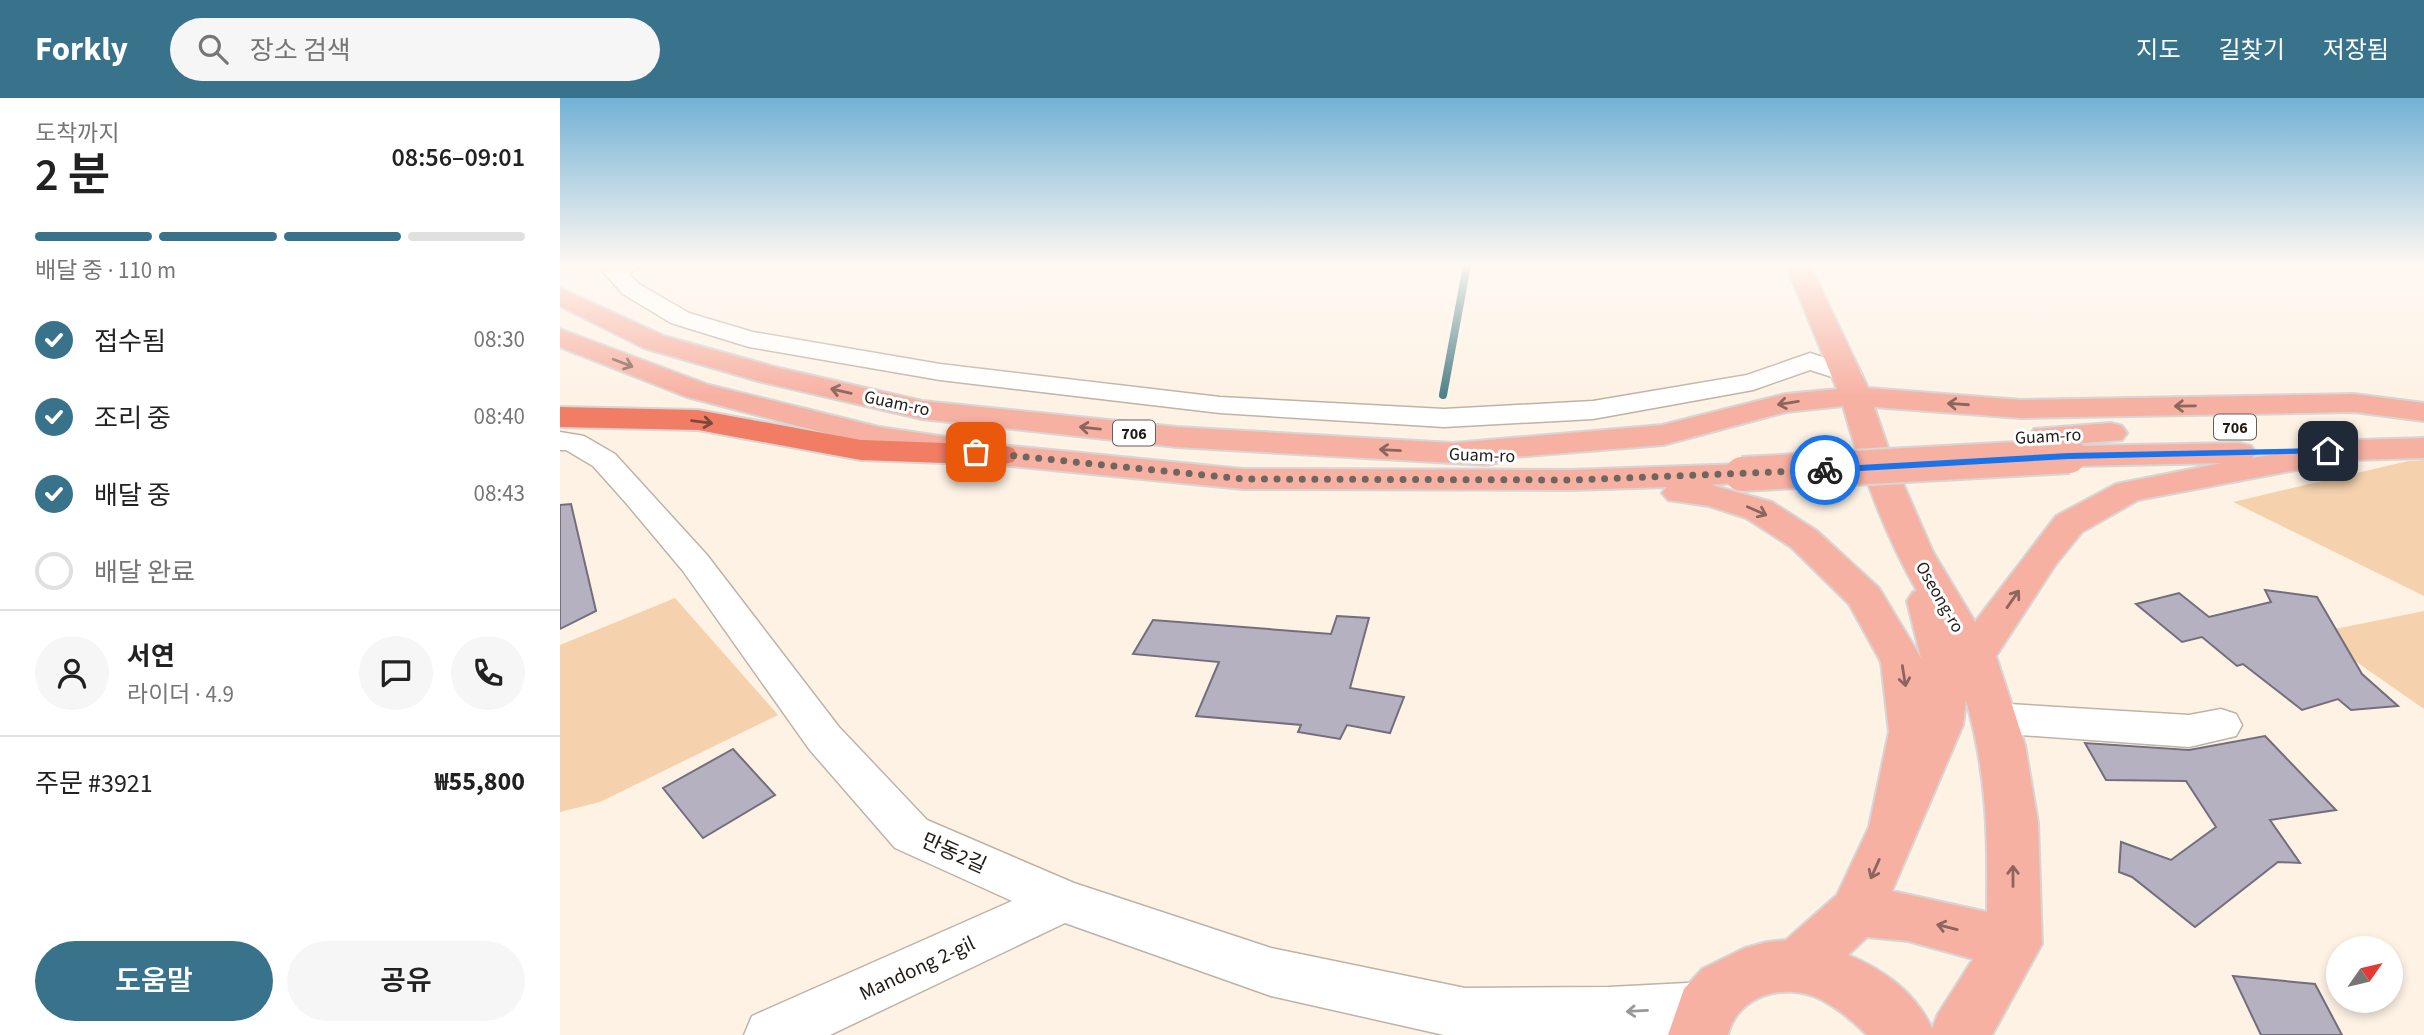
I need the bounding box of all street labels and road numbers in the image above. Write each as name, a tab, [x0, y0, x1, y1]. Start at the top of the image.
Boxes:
street label: Guam-ro	[862, 384, 932, 423]
road number: 706	[2214, 414, 2256, 440]
road number: 706	[1113, 420, 1155, 446]
street label: Guam-ro	[2014, 422, 2082, 451]
street label: Guam-ro	[1448, 442, 1516, 469]
street label: Oseong-ro	[1909, 557, 1970, 637]
street label: 만동2길	[917, 825, 991, 881]
street label: Mandong 2-gil	[854, 928, 980, 1008]

